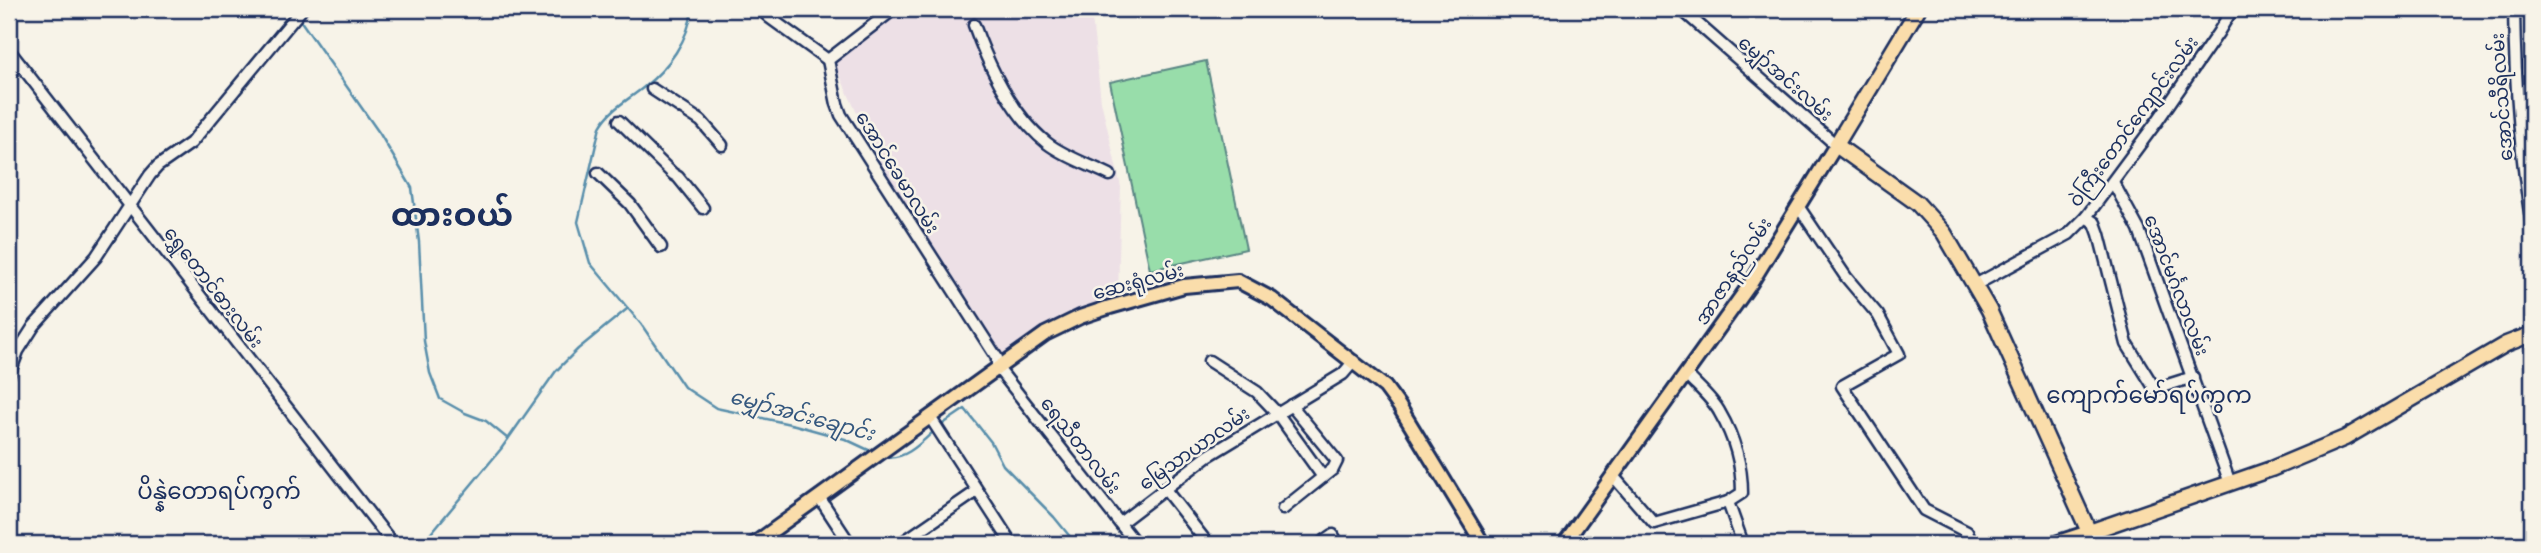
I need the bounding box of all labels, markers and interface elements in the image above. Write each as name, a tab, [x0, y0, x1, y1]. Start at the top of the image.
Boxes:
street label: မျှော်အင်းလမ်း	[1730, 29, 1840, 130]
street label: ဝဲကြီးတောင်ကျောင်းလမ်း	[2061, 30, 2206, 214]
street label: အောင်သီရိလမ်း	[2483, 32, 2521, 162]
street label: အောင်ခေမာလမ်း	[851, 105, 947, 238]
district label: ထားဝယ်	[391, 192, 513, 235]
street label: အောင်မင်္ဂလာလမ်း	[2139, 210, 2217, 359]
street label: အာဇာနည်လမ်း	[1688, 212, 1780, 331]
street label: ရွှေတောင်ဓားလမ်း	[156, 220, 271, 355]
street label: ဆေးရုံလမ်း	[1089, 255, 1188, 310]
district label: ကျောက်မော်ရပ်ကွက	[2046, 379, 2252, 414]
water label: မျှော်အင်းချောင်း	[726, 381, 879, 451]
street label: ရေသီတာလမ်း	[1032, 390, 1128, 501]
street label: မြေသာယာလမ်း	[1133, 399, 1256, 498]
district label: ပိန္နဲတောရပ်ကွက်	[137, 475, 301, 512]

